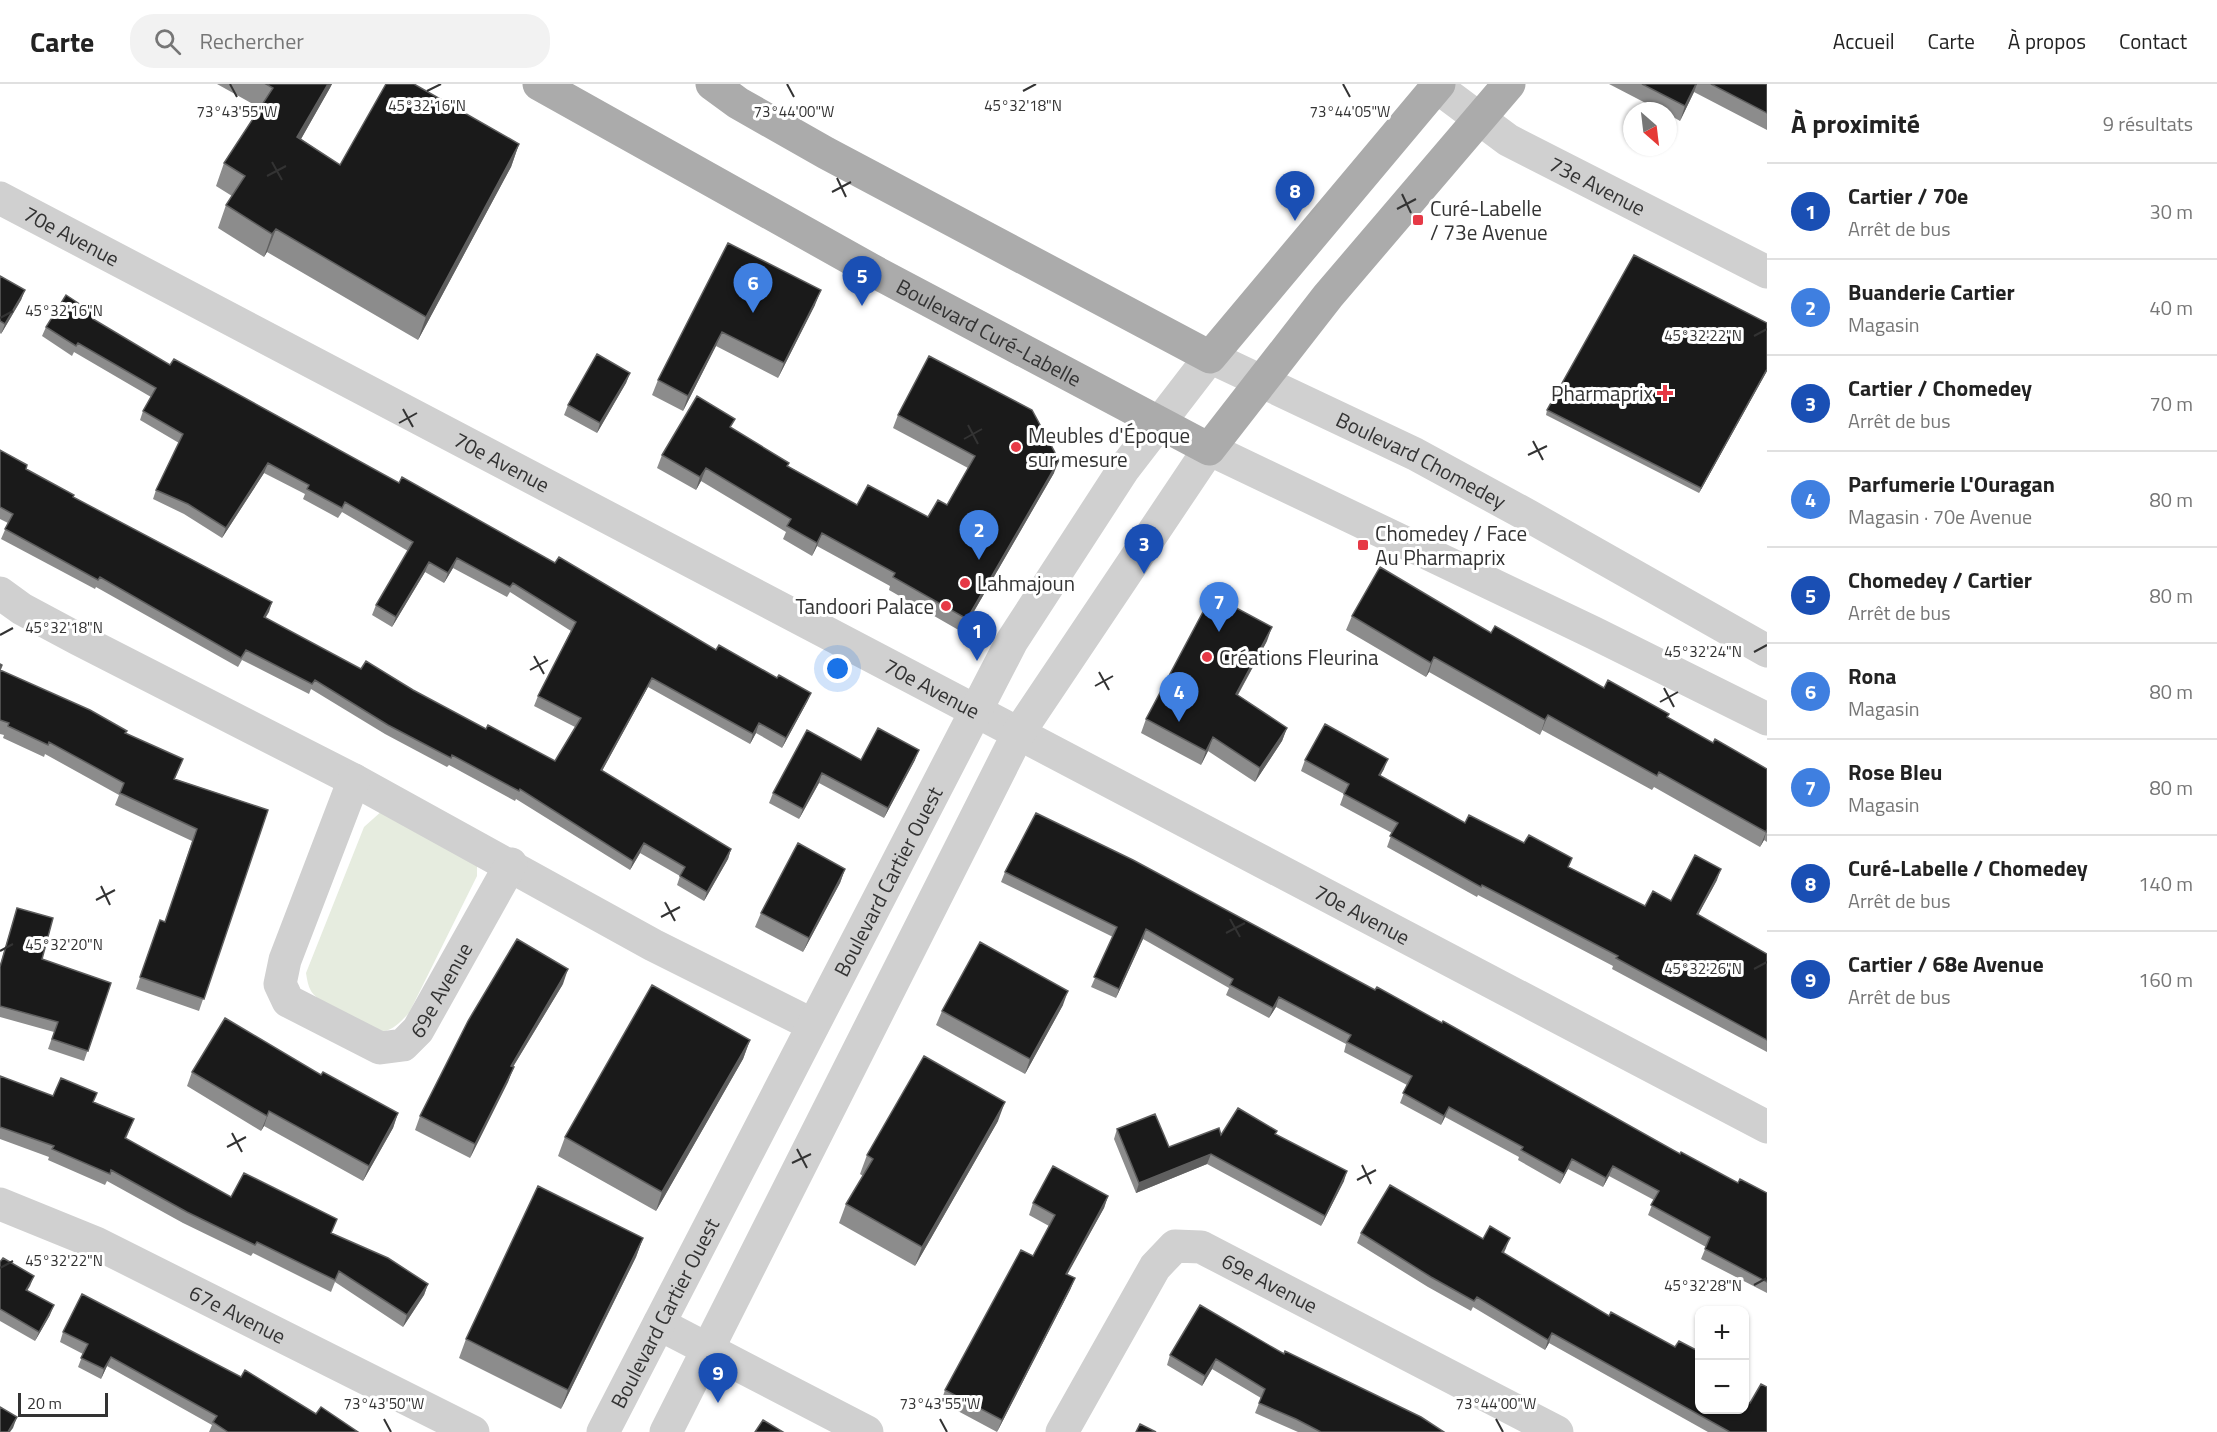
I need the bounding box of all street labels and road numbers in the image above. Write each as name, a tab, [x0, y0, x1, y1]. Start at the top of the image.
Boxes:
street label: 73e Avenue	[1544, 148, 1651, 224]
street label: 70e Avenue	[18, 197, 125, 274]
street label: Boulevard Curé-Labelle	[891, 270, 1087, 395]
street label: Boulevard Chomedey	[1331, 403, 1512, 517]
street label: 70e Avenue	[448, 423, 556, 500]
street label: 70e Avenue	[878, 650, 986, 726]
street label: Boulevard Cartier Ouest	[825, 780, 951, 982]
street label: 70e Avenue	[1309, 876, 1416, 953]
street label: 69e Avenue	[402, 936, 480, 1046]
street label: Boulevard Cartier Ouest	[602, 1212, 727, 1414]
street label: 69e Avenue	[1216, 1244, 1324, 1321]
street label: 67e Avenue	[184, 1276, 291, 1352]

